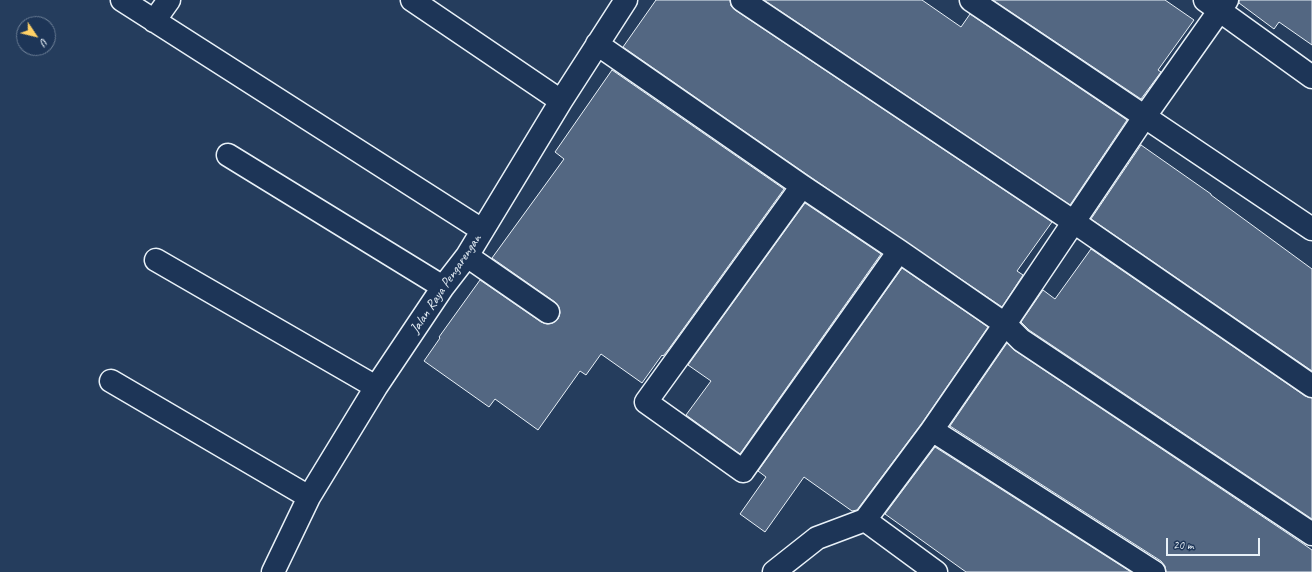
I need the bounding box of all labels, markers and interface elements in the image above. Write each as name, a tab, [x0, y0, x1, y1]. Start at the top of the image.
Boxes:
north arrow	[16, 16, 56, 56]
text: U	[38, 36, 52, 49]
street label: Jalan Raya Pengarengan	[407, 231, 485, 337]
scale bar	[1168, 530, 1262, 556]
text: 20 m	[1173, 537, 1193, 553]

